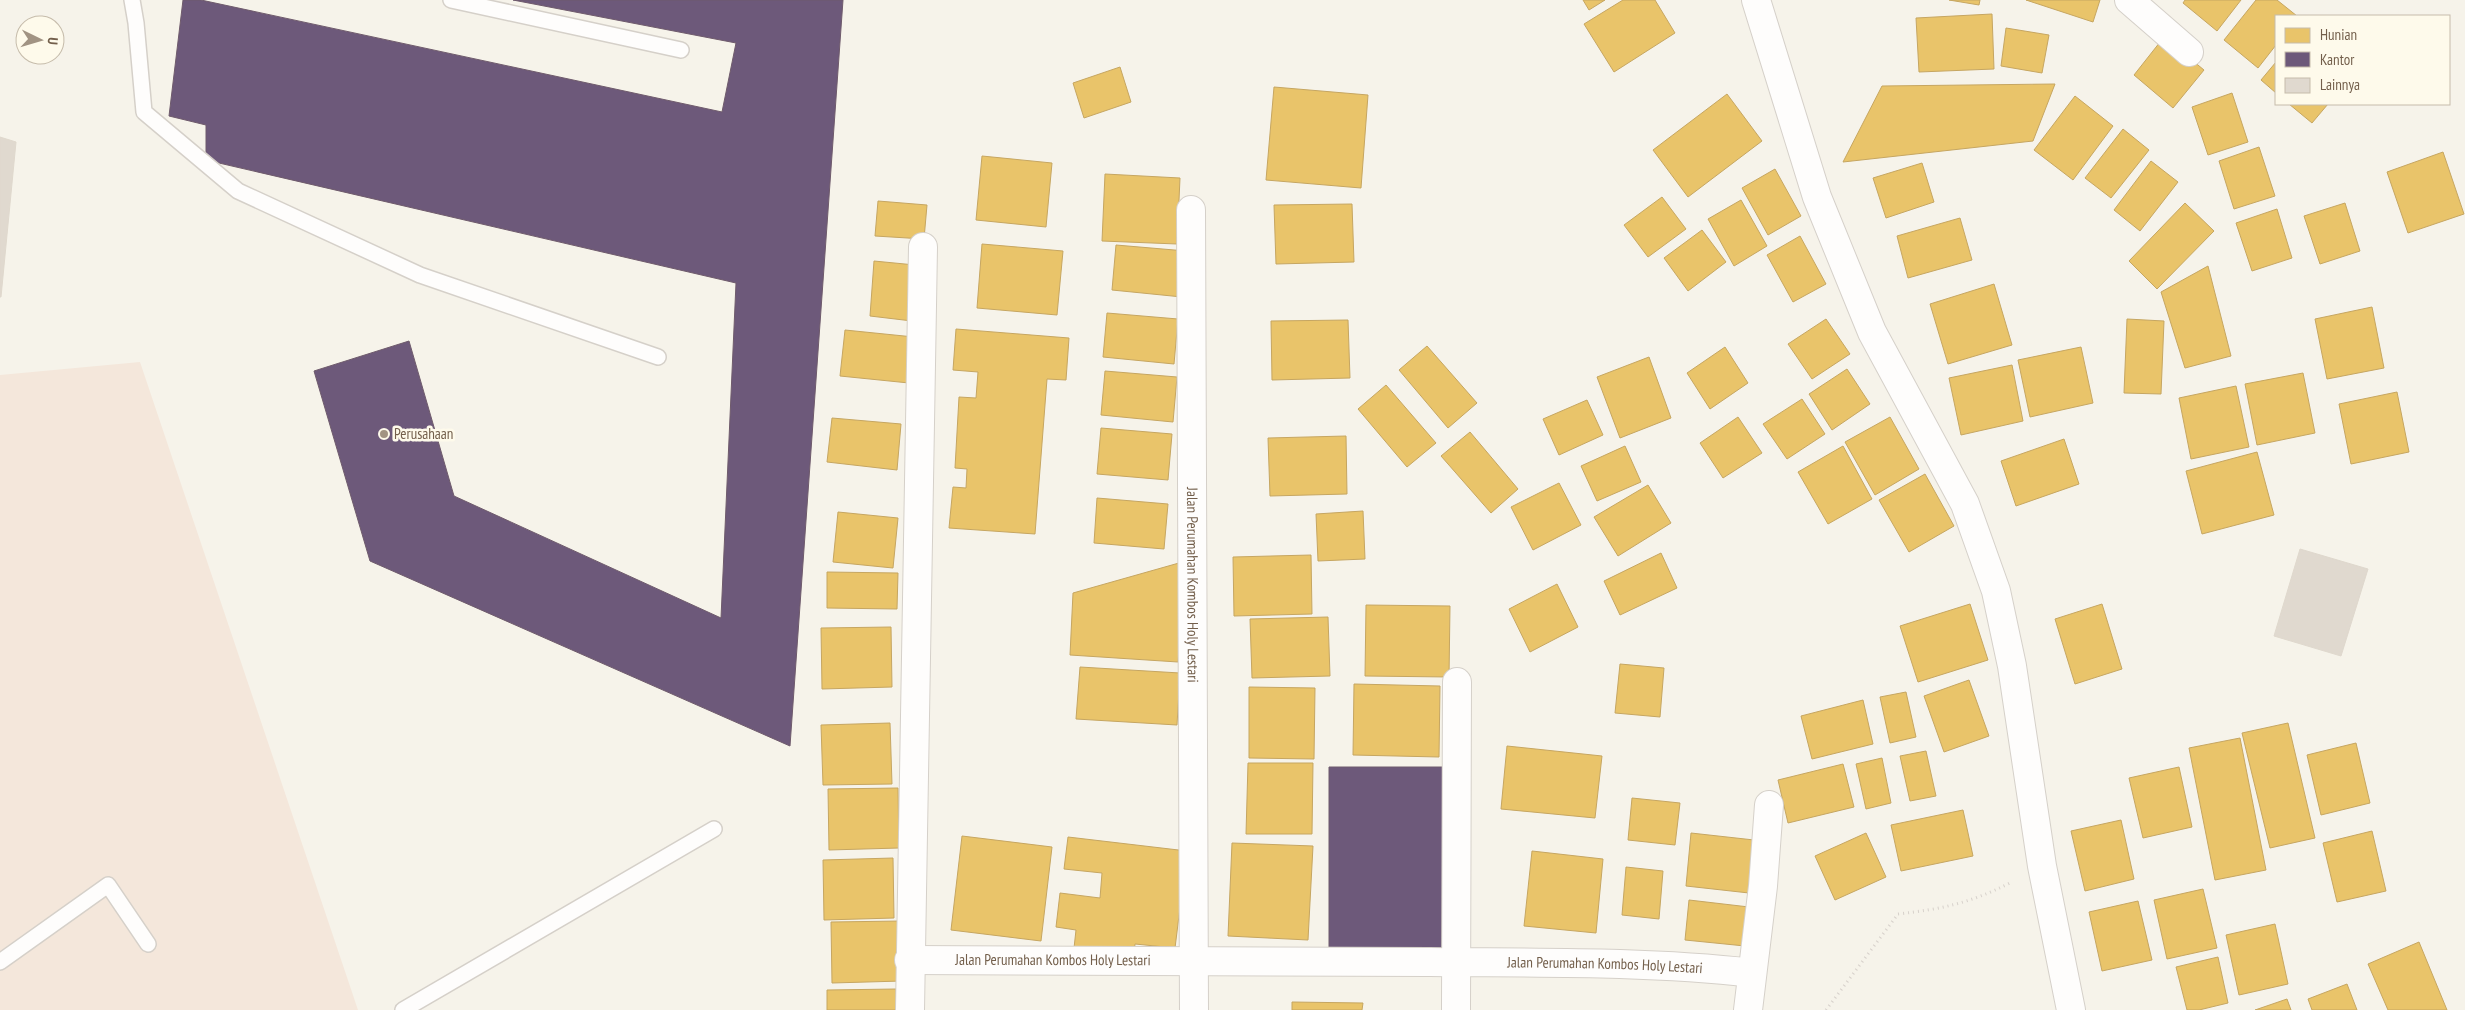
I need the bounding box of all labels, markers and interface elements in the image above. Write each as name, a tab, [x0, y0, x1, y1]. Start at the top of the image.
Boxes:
north arrow	[15, 15, 65, 65]
legend	[2275, 15, 2450, 105]
text: Hunian	[2320, 25, 2357, 44]
text: U	[44, 37, 62, 46]
text: Kantor	[2320, 50, 2355, 69]
text: Lainnya	[2320, 75, 2360, 94]
place label: Perusahaan	[394, 424, 453, 443]
marker: Perusahaan	[378, 428, 390, 440]
street label: Jalan Perumahan Kombos Holy Lestari	[1183, 486, 1203, 683]
street label: Jalan Perumahan Kombos Holy Lestari	[954, 950, 1151, 969]
street label: Jalan Perumahan Kombos Holy Lestari	[1506, 952, 1703, 977]

